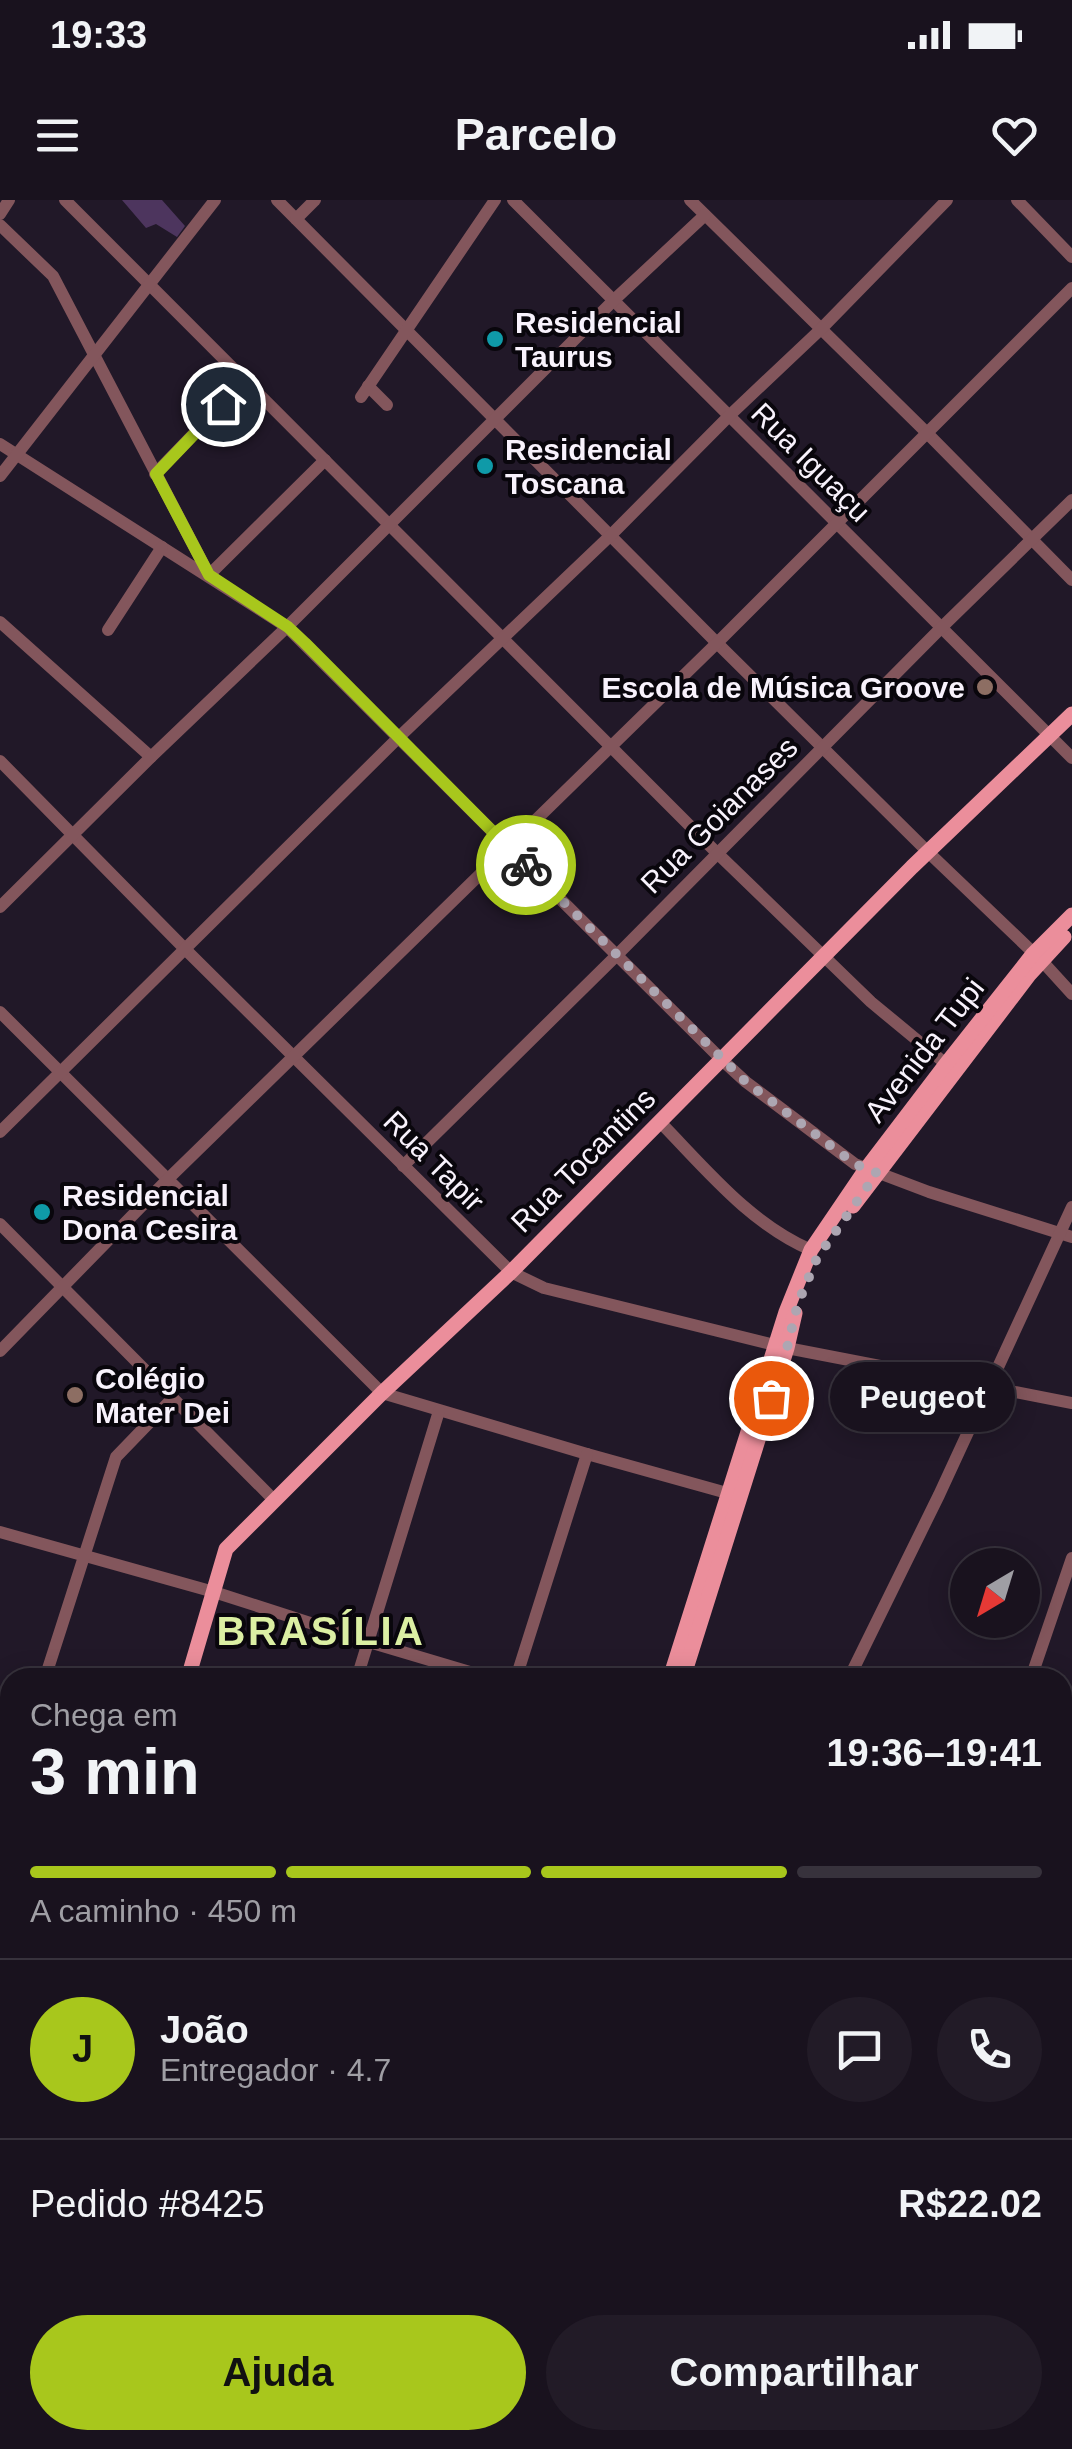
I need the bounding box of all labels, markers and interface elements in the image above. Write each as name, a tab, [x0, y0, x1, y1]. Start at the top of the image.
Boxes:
text: 19:33	[50, 14, 147, 56]
icon: menu	[30, 108, 85, 163]
icon: heart	[987, 108, 1042, 163]
text: Parcelo	[455, 109, 617, 160]
place label: Residencial Taurus	[515, 306, 682, 373]
marker: Residencial Taurus	[484, 328, 506, 350]
pin	[181, 362, 266, 447]
icon: home	[196, 377, 251, 432]
street label: Rua Iguaçu	[745, 396, 877, 528]
place label: Residencial Toscana	[505, 433, 672, 500]
marker: Residencial Toscana	[474, 455, 496, 477]
place label: Escola de Música Groove	[602, 671, 965, 704]
marker: Escola de Música Groove	[974, 676, 996, 698]
street label: Rua Goianases	[634, 730, 804, 900]
courier	[476, 815, 576, 915]
icon: bike	[499, 838, 554, 893]
street label: Avenida Tupi	[858, 972, 990, 1128]
street label: Rua Tocantins	[504, 1081, 662, 1239]
street label: Rua Tapir	[377, 1104, 491, 1218]
place label: Residencial Dona Cesira	[62, 1179, 237, 1246]
marker: Residencial Dona Cesira	[31, 1201, 53, 1223]
pin	[729, 1356, 814, 1441]
place label: Colégio Mater Dei	[95, 1362, 230, 1429]
callout: Peugeot	[831, 1363, 1016, 1433]
icon: bag	[744, 1371, 799, 1426]
text: Peugeot	[859, 1379, 986, 1415]
marker: Colégio Mater Dei	[64, 1384, 86, 1406]
north arrow	[950, 1548, 1040, 1638]
map controls	[950, 1548, 1040, 1638]
district label: BRASÍLIA	[217, 1609, 425, 1653]
text: Chega em	[30, 1697, 178, 1733]
text: 19:36–19:41	[826, 1732, 1042, 1774]
text: 3 min	[30, 1735, 200, 1808]
text: A caminho · 450 m	[30, 1893, 297, 1929]
button: chat	[807, 1997, 912, 2102]
button: phone	[937, 1997, 1042, 2102]
text: João	[160, 2009, 249, 2051]
text: J	[72, 2028, 93, 2070]
text: Entregador · 4.7	[160, 2052, 391, 2088]
text: Pedido #8425	[30, 2183, 265, 2225]
text: R$22.02	[898, 2183, 1042, 2225]
button: Ajuda	[30, 2315, 526, 2430]
button: Compartilhar	[546, 2315, 1042, 2430]

